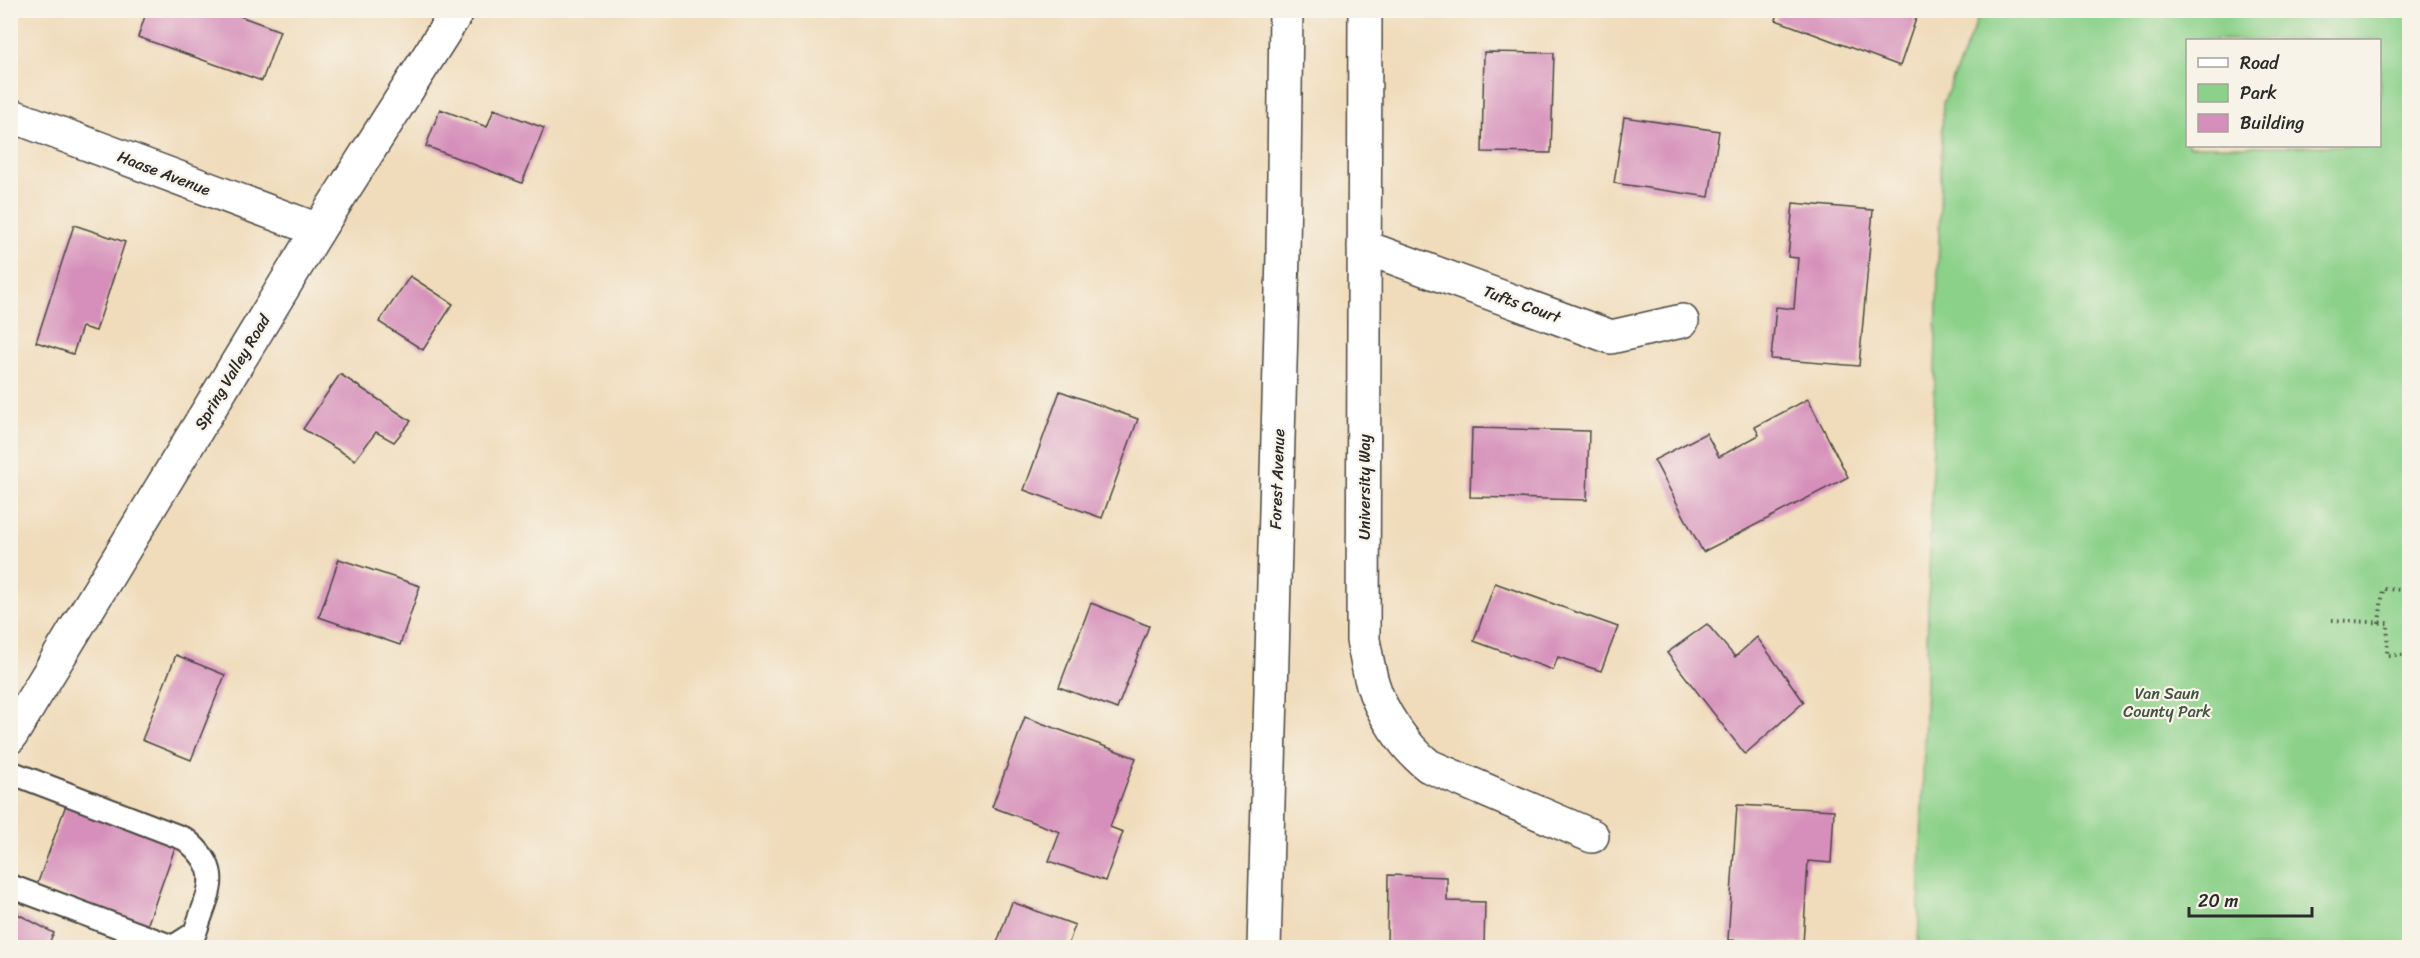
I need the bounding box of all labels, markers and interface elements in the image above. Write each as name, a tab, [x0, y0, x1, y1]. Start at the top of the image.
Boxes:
legend	[2186, 39, 2381, 147]
text: Road	[2240, 47, 2280, 79]
text: Park	[2240, 77, 2277, 109]
text: Building	[2240, 107, 2304, 139]
street label: Haase Avenue	[113, 142, 215, 204]
street label: Tufts Court	[1479, 277, 1565, 332]
street label: Spring Valley Road	[186, 307, 279, 435]
street label: Forest Avenue	[1261, 428, 1293, 530]
street label: University Way	[1350, 433, 1379, 540]
park label: Van Saun County Park	[2123, 679, 2211, 726]
scale bar	[2189, 880, 2312, 918]
text: 20 m	[2198, 885, 2238, 917]

